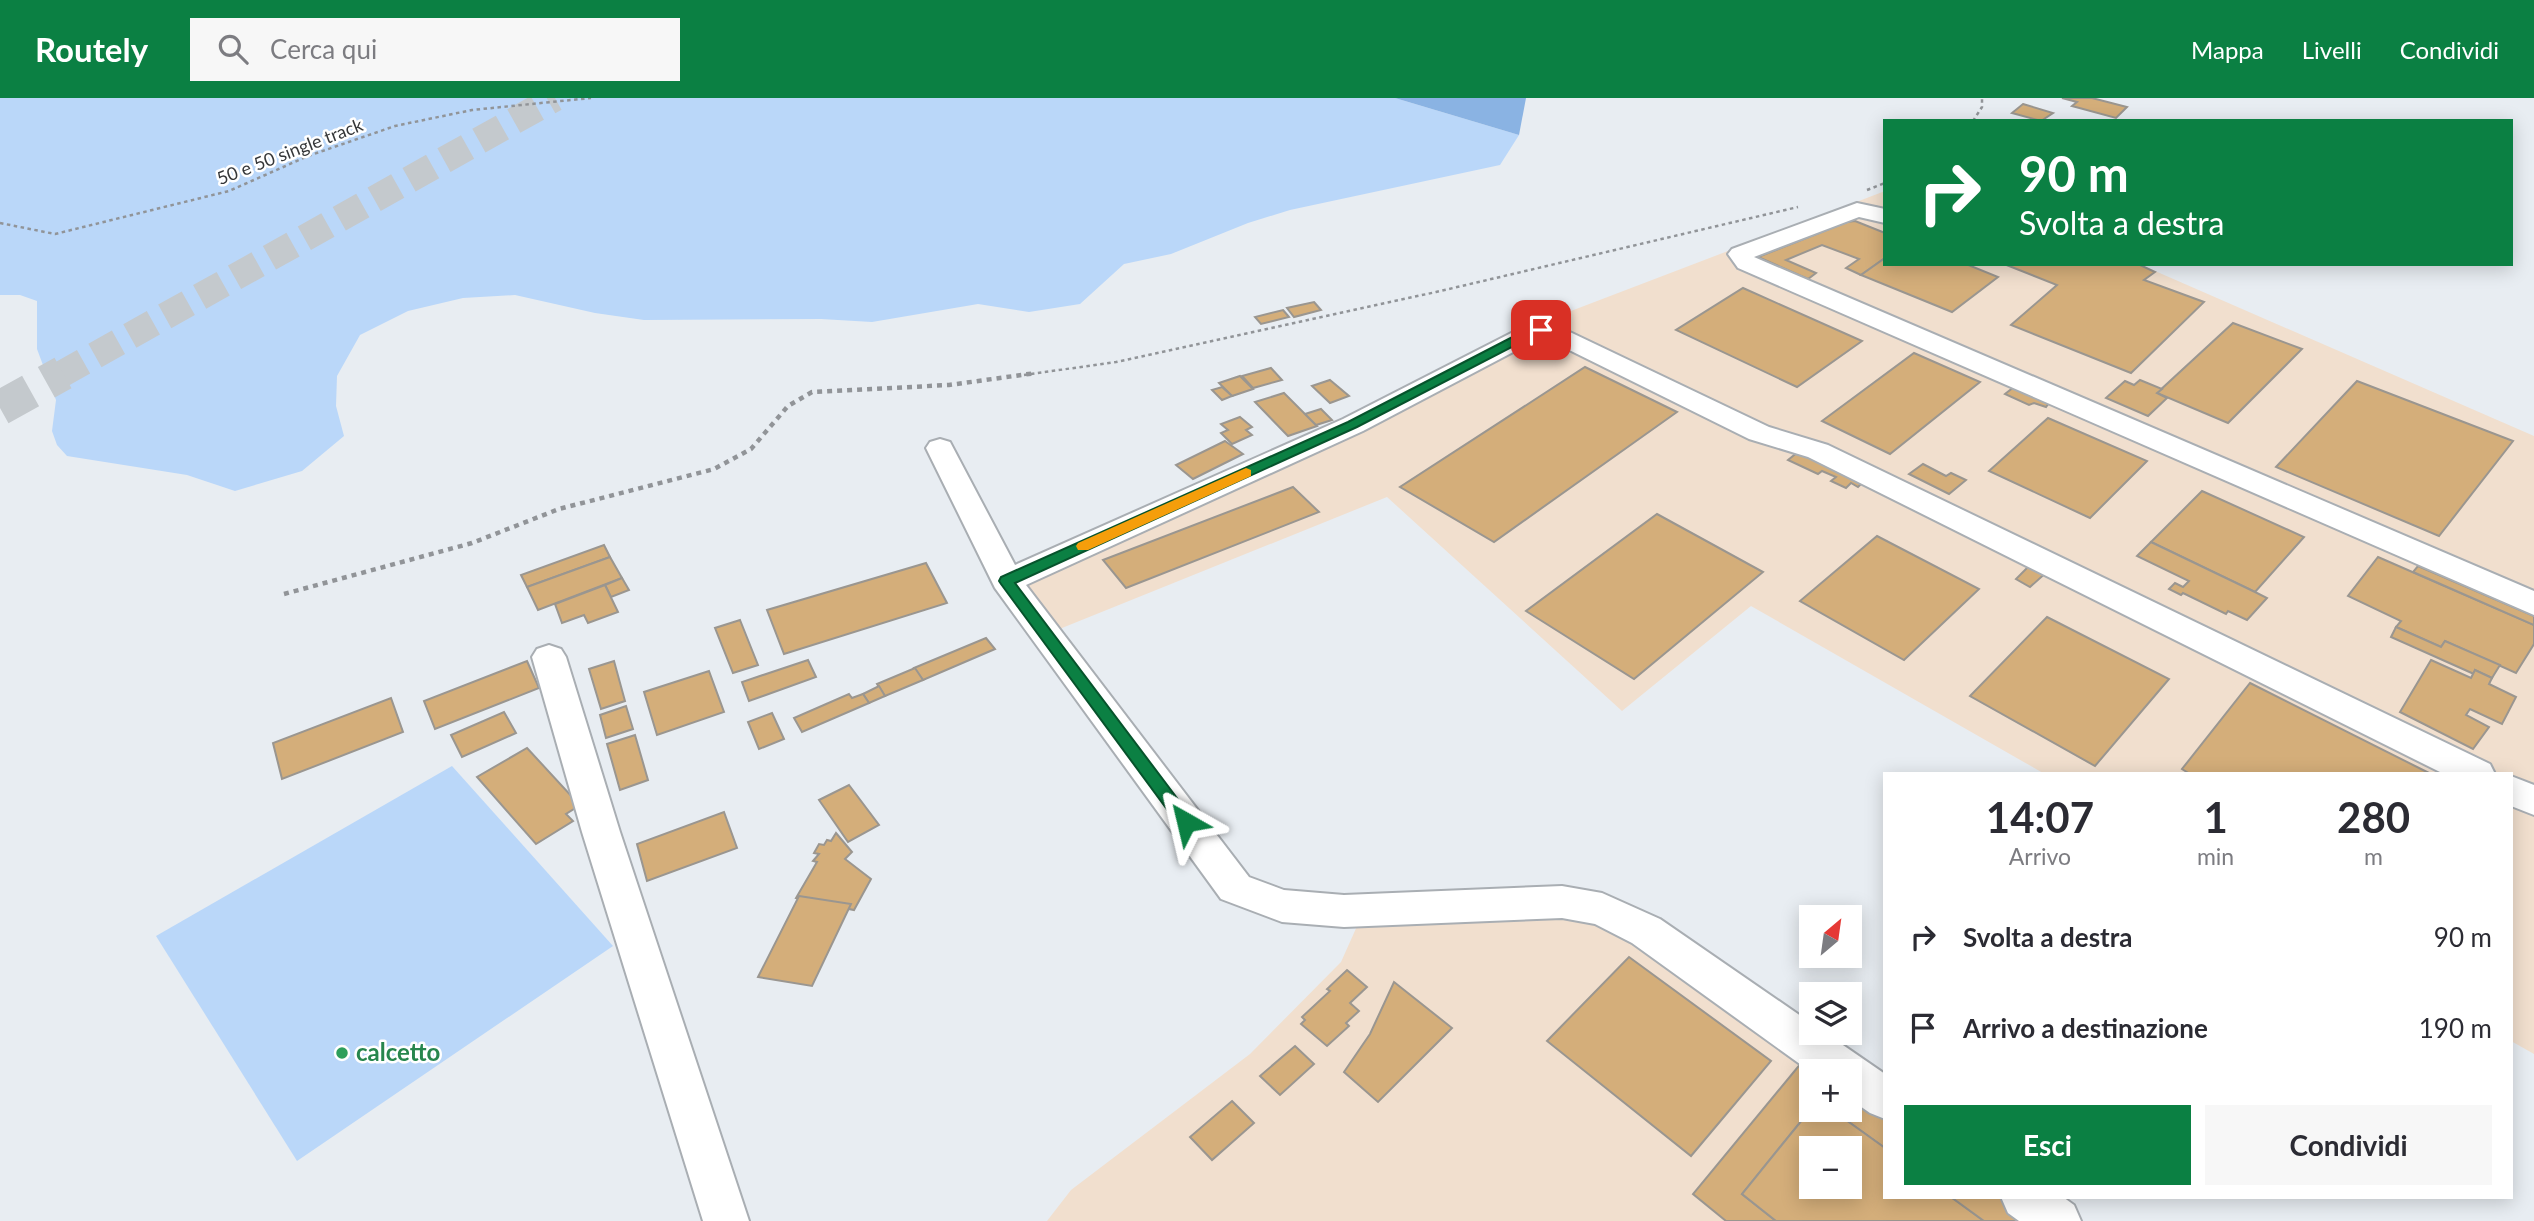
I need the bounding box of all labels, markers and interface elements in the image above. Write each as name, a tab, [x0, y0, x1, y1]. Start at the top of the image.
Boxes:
search box	[190, 18, 680, 81]
text: Routely	[35, 29, 148, 69]
icon: search	[214, 30, 252, 68]
text: Cerca qui	[270, 33, 377, 65]
text: Mappa	[2191, 35, 2264, 64]
text: Livelli	[2302, 35, 2362, 64]
text: Condividi	[2400, 35, 2499, 64]
street label: 50 e 50 single track	[214, 113, 367, 189]
text: 90 m	[2019, 144, 2129, 202]
icon: right	[1904, 147, 1995, 238]
text: Svolta a destra	[2019, 203, 2224, 242]
pin	[1511, 300, 1571, 360]
icon: arrive	[1522, 311, 1560, 349]
position arrow	[1149, 785, 1223, 859]
text: 14:07	[1986, 792, 2094, 842]
text: 1	[2203, 792, 2228, 842]
text: 280	[2337, 792, 2410, 842]
text: Arrivo	[2009, 842, 2071, 870]
text: min	[2197, 842, 2234, 870]
text: m	[2364, 842, 2383, 870]
north arrow	[1799, 905, 1862, 968]
map controls	[1799, 905, 1862, 1199]
icon: right	[1904, 918, 1942, 956]
text: Svolta a destra	[1963, 921, 2133, 953]
text: 90 m	[2434, 921, 2492, 953]
button: layers	[1799, 982, 1862, 1045]
icon: arrive	[1904, 1009, 1942, 1047]
text: Arrivo a destinazione	[1963, 1012, 2208, 1044]
text: 190 m	[2419, 1012, 2492, 1044]
place label: calcetto	[356, 1037, 440, 1066]
marker: calcetto	[334, 1045, 350, 1061]
button: +	[1799, 1059, 1862, 1122]
button: Esci	[1904, 1105, 2191, 1185]
button: Condividi	[2205, 1105, 2492, 1185]
button: −	[1799, 1136, 1862, 1199]

